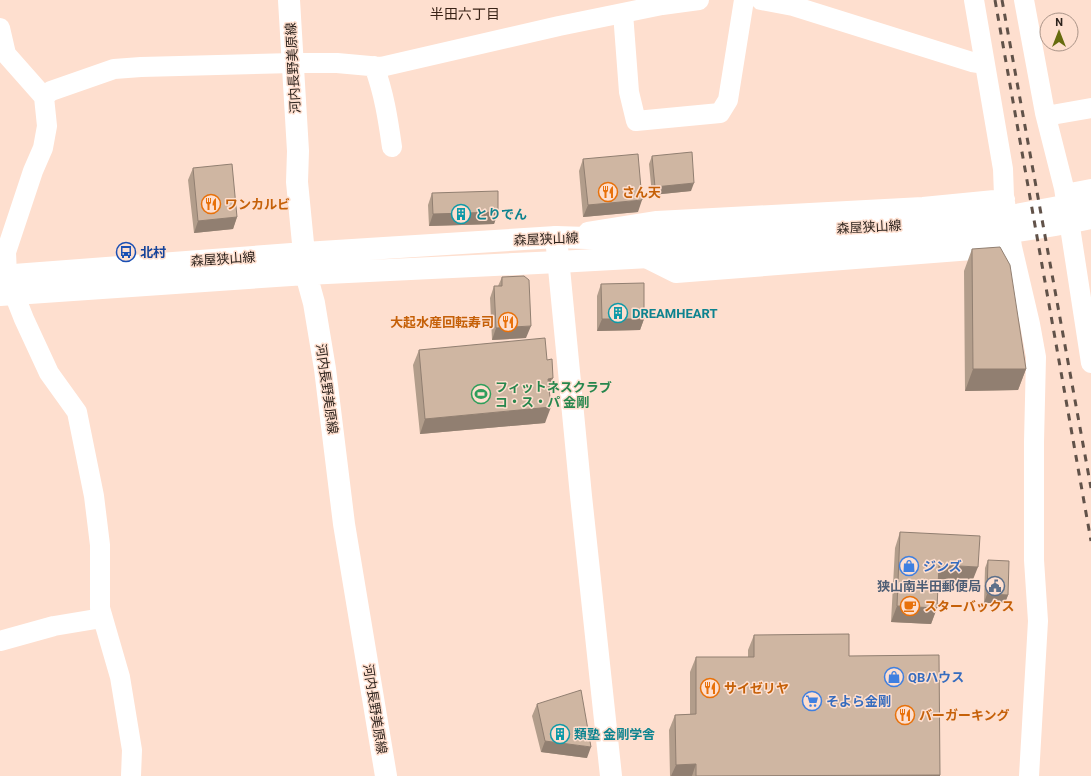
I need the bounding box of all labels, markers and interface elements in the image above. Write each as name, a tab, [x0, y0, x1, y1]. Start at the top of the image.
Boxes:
district label: 半田六丁目	[430, 6, 500, 22]
north arrow	[1039, 12, 1079, 52]
text: N	[1055, 16, 1063, 29]
street label: 河内長野美原線	[283, 22, 303, 114]
restaurant icon: さん天	[597, 181, 619, 203]
place label: さん天	[622, 185, 661, 200]
restaurant icon: ワンカルビ	[200, 193, 222, 215]
place label: ワンカルビ	[225, 197, 290, 212]
building icon: とりでん	[450, 203, 472, 225]
place label: とりでん	[475, 207, 527, 222]
street label: 森屋狭山線	[836, 218, 902, 236]
street label: 森屋狭山線	[513, 230, 579, 248]
bus stop icon: 北村	[115, 241, 137, 263]
place label: 北村	[140, 245, 166, 260]
street label: 森屋狭山線	[190, 249, 256, 269]
building icon: DREAMHEART	[607, 302, 629, 324]
place label: DREAMHEART	[632, 306, 717, 321]
restaurant icon: 大起水産回転寿司	[497, 311, 519, 333]
place label: 大起水産回転寿司	[390, 315, 494, 330]
street label: 河内長野美原線	[313, 343, 341, 435]
place label: フィットネスクラブ コ・ス・パ 金剛	[495, 380, 612, 410]
sports icon: フィットネスクラブ コ・ス・パ 金剛	[470, 383, 492, 405]
shop icon: ジンズ	[898, 555, 920, 577]
place label: ジンズ	[923, 559, 962, 574]
public building icon: 狭山南半田郵便局	[984, 575, 1006, 597]
place label: 狭山南半田郵便局	[877, 579, 981, 594]
cafe icon: スターバックス	[899, 595, 921, 617]
place label: スターバックス	[924, 599, 1014, 614]
street label: 河内長野美原線	[360, 663, 390, 755]
shop icon: QBハウス	[883, 666, 905, 688]
place label: QBハウス	[908, 670, 964, 685]
restaurant icon: サイゼリヤ	[699, 677, 721, 699]
place label: サイゼリヤ	[724, 681, 789, 696]
supermarket icon: そよら金剛	[801, 690, 823, 712]
place label: そよら金剛	[826, 694, 891, 709]
restaurant icon: バーガーキング	[894, 704, 916, 726]
place label: バーガーキング	[919, 708, 1010, 723]
building icon: 類塾 金剛学舎	[549, 723, 571, 745]
place label: 類塾 金剛学舎	[574, 727, 655, 742]

